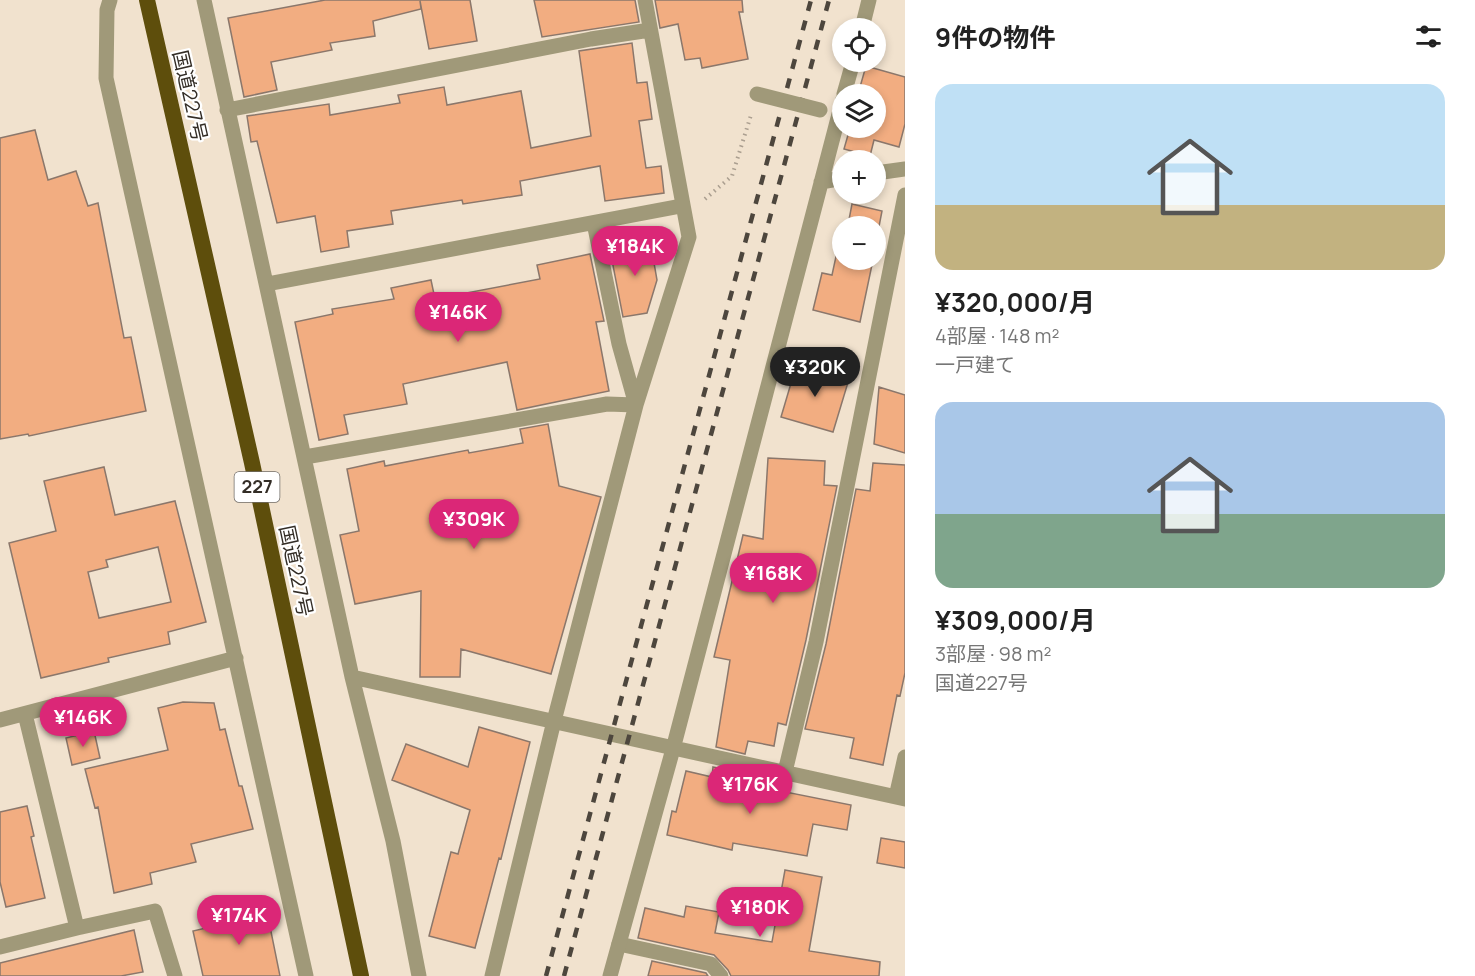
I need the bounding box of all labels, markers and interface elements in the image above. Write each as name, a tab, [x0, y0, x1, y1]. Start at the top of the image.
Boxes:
map controls	[832, 18, 886, 270]
button: locate	[832, 18, 886, 72]
text: 9件の物件	[935, 19, 1055, 55]
icon: filters	[1412, 20, 1445, 53]
street label: 国道227号	[167, 48, 214, 144]
button: layers	[832, 84, 886, 138]
icon: home	[1136, 123, 1244, 231]
button: +	[832, 150, 886, 204]
button: −	[832, 216, 886, 270]
pin: ¥184K	[593, 226, 677, 277]
text: ¥184K	[606, 232, 664, 259]
text: ¥320,000/月	[935, 284, 1095, 320]
pin: ¥146K	[416, 292, 500, 343]
text: ¥146K	[429, 298, 487, 325]
text: 4部屋 · 148 m²	[935, 322, 1059, 349]
pin: ¥320K	[773, 347, 857, 398]
text: 一戸建て	[935, 351, 1015, 378]
text: ¥320K	[784, 353, 846, 380]
icon: home	[1136, 441, 1244, 549]
road number: 227	[234, 472, 280, 502]
pin: ¥309K	[432, 499, 516, 550]
text: ¥309K	[443, 505, 505, 532]
street label: 国道227号	[274, 523, 319, 619]
pin: ¥168K	[731, 553, 815, 604]
text: ¥168K	[744, 559, 802, 586]
text: ¥309,000/月	[935, 602, 1096, 638]
text: 3部屋 · 98 m²	[935, 640, 1052, 667]
text: 国道227号	[935, 669, 1028, 696]
pin: ¥146K	[41, 697, 125, 748]
text: ¥146K	[54, 703, 112, 730]
pin: ¥176K	[708, 764, 792, 815]
text: ¥176K	[721, 770, 779, 797]
pin: ¥180K	[718, 887, 802, 938]
text: ¥180K	[730, 893, 790, 920]
pin: ¥174K	[197, 895, 281, 946]
text: ¥174K	[211, 901, 267, 928]

